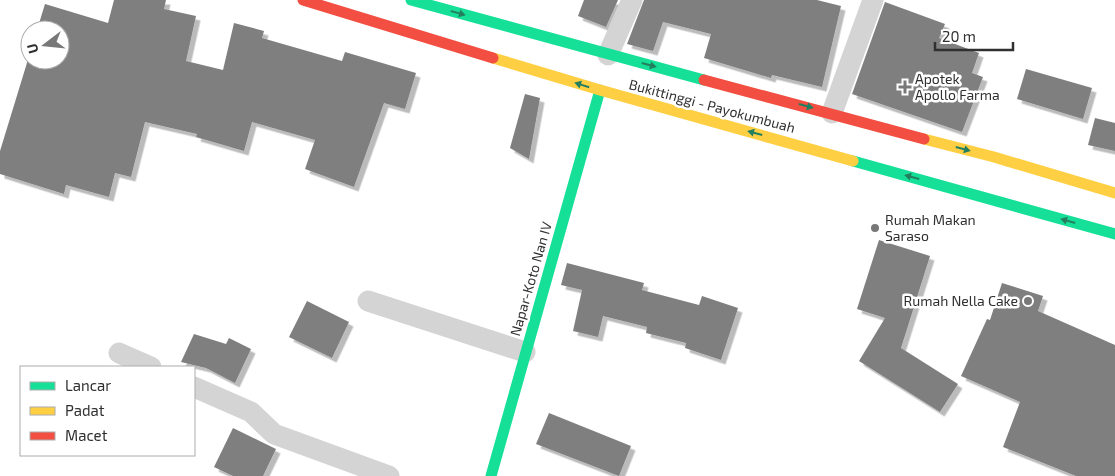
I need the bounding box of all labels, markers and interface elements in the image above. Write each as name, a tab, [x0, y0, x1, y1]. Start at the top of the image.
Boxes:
one-way arrow	[451, 9, 466, 17]
north arrow	[20, 20, 70, 70]
scale bar	[935, 20, 1012, 52]
text: 20 m	[942, 27, 976, 45]
text: U	[23, 42, 42, 56]
one-way arrow	[641, 61, 656, 69]
place label: Apotek Apollo Farma	[915, 70, 1000, 103]
street label: Bukittinggi - Payokumbuah	[627, 75, 797, 136]
one-way arrow	[574, 81, 589, 88]
marker: Apotek Apollo Farma	[899, 81, 911, 93]
one-way arrow	[798, 103, 813, 111]
one-way arrow	[747, 129, 762, 137]
one-way arrow	[955, 145, 970, 153]
one-way arrow	[904, 172, 919, 180]
place label: Rumah Makan Saraso	[885, 211, 976, 244]
one-way arrow	[1061, 216, 1076, 224]
street label: Napar-Koto Nan IV	[506, 219, 555, 338]
marker: Rumah Makan Saraso	[869, 222, 881, 234]
place label: Rumah Nella Cake	[904, 292, 1018, 309]
marker: Rumah Nella Cake	[1022, 295, 1034, 307]
legend	[20, 366, 195, 456]
text: Lancar	[65, 376, 111, 394]
text: Padat	[65, 401, 105, 419]
text: Macet	[65, 426, 108, 444]

